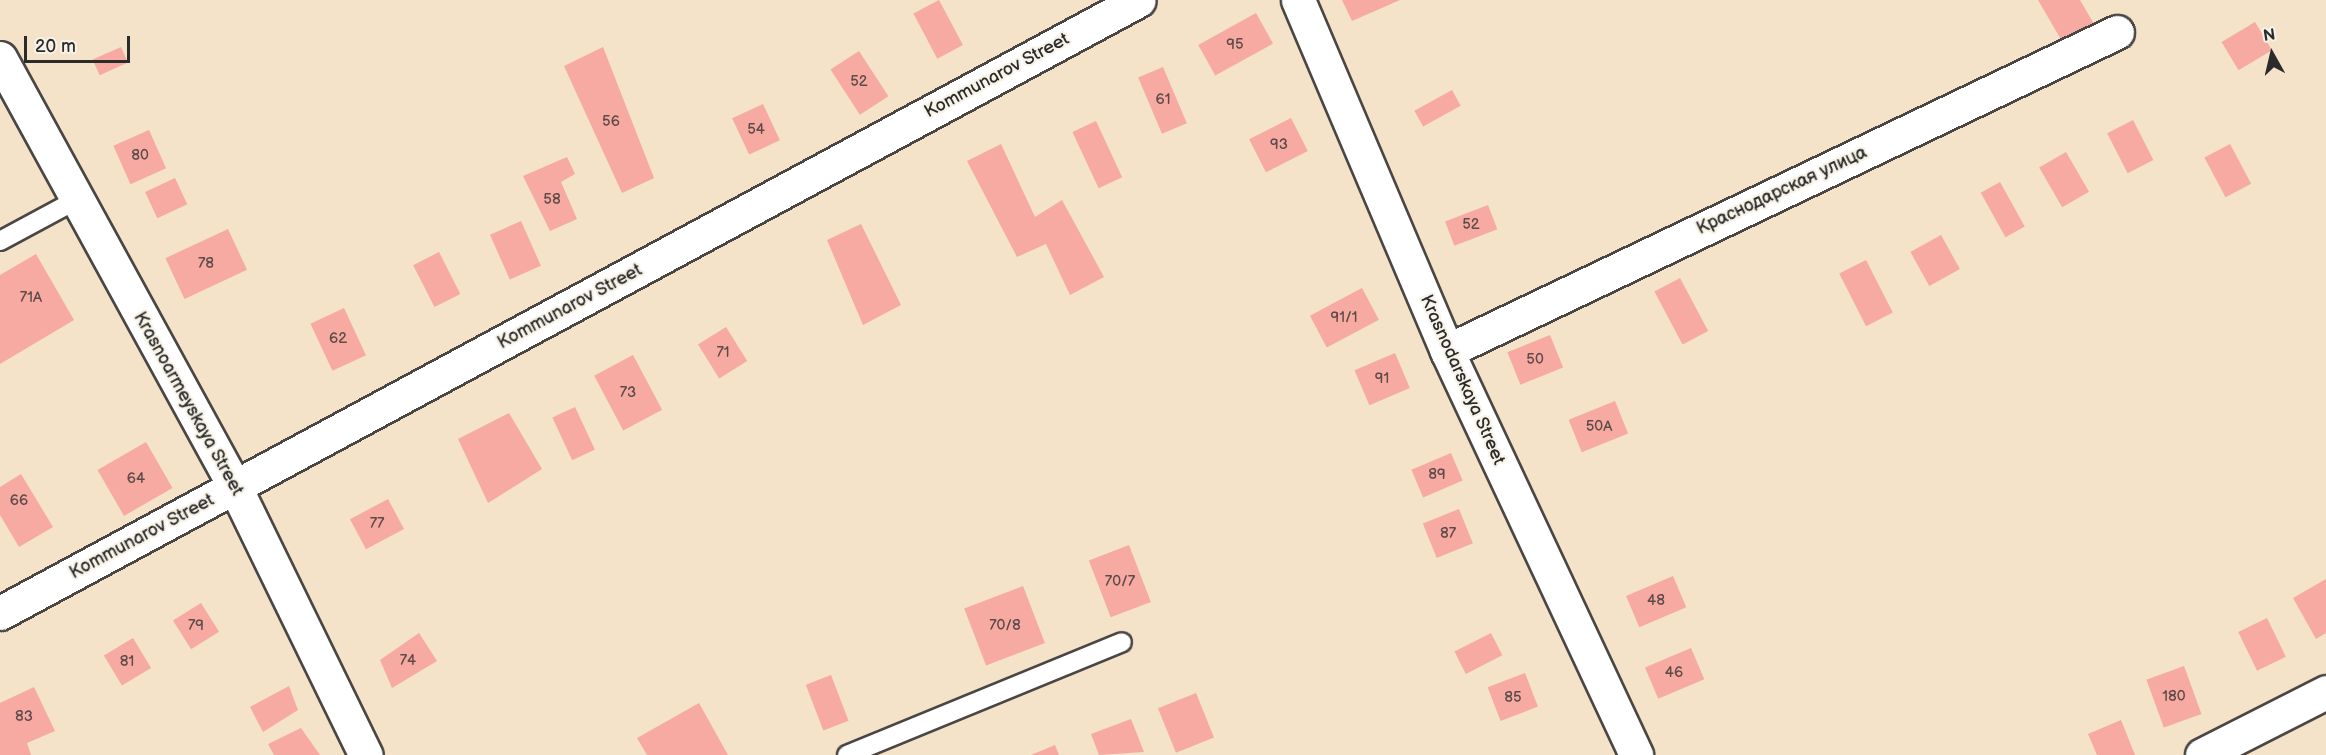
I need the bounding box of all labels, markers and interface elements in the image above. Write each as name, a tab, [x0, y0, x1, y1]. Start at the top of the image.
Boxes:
scale bar	[27, 24, 134, 62]
north arrow	[2242, 24, 2302, 84]
text: N	[2262, 25, 2277, 46]
street label: Kommunarov Street	[921, 29, 1073, 123]
text: 20 m	[35, 36, 76, 57]
house number: 95	[1226, 36, 1244, 54]
house number: 52	[850, 73, 868, 91]
house number: 61	[1156, 91, 1170, 109]
house number: 56	[602, 113, 620, 131]
house number: 54	[747, 121, 765, 139]
house number: 93	[1270, 136, 1288, 154]
street label: Краснодарская улица	[1693, 142, 1871, 240]
house number: 80	[131, 147, 149, 165]
house number: 58	[543, 191, 561, 209]
house number: 52	[1462, 216, 1480, 234]
house number: 78	[198, 255, 214, 273]
street label: Kommunarov Street	[494, 260, 646, 354]
house number: 71А	[20, 289, 42, 307]
street label: Krasnodarskaya Street	[1415, 292, 1509, 468]
street label: Krasnoarmeyskaya Street	[128, 308, 248, 500]
house number: 91/1	[1330, 309, 1358, 327]
house number: 62	[329, 330, 347, 348]
house number: 71	[716, 344, 730, 362]
house number: 50	[1526, 351, 1544, 369]
house number: 91	[1375, 370, 1389, 388]
house number: 73	[620, 384, 636, 402]
house number: 50А	[1586, 418, 1612, 436]
house number: 89	[1428, 466, 1446, 484]
house number: 64	[127, 470, 145, 488]
street label: Kommunarov Street	[66, 490, 218, 584]
house number: 66	[10, 492, 28, 510]
house number: 77	[370, 515, 384, 533]
house number: 87	[1440, 525, 1456, 543]
house number: 70/7	[1105, 573, 1135, 591]
house number: 48	[1647, 592, 1665, 610]
house number: 79	[188, 617, 204, 635]
house number: 70/8	[989, 617, 1021, 635]
house number: 74	[400, 652, 416, 670]
house number: 81	[120, 653, 134, 671]
house number: 46	[1665, 664, 1683, 682]
house number: 180	[2162, 688, 2186, 706]
house number: 85	[1504, 689, 1522, 707]
house number: 83	[15, 708, 33, 726]

